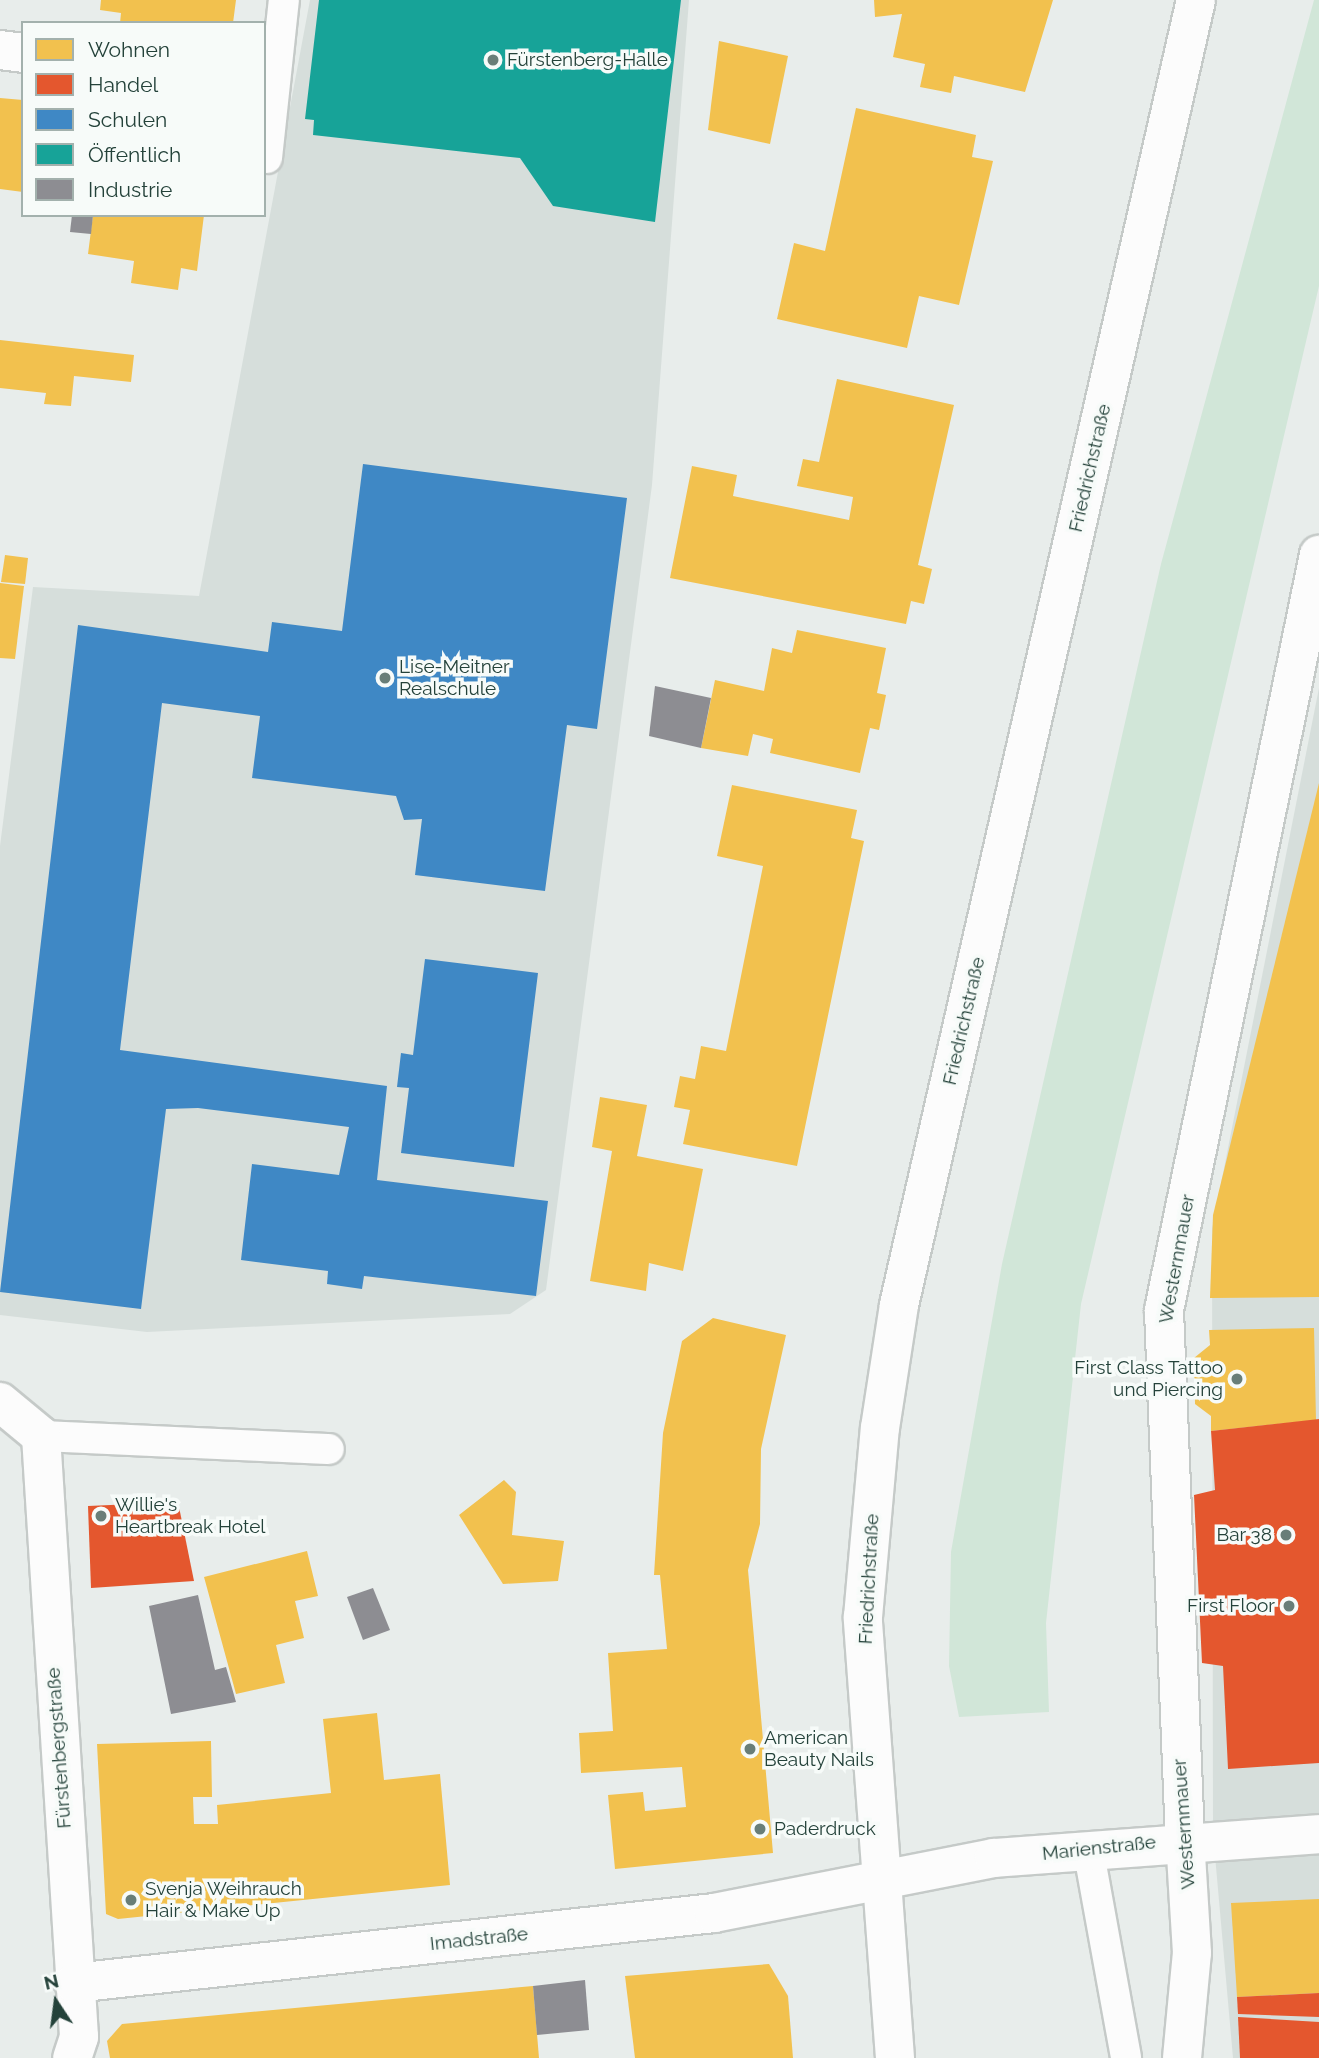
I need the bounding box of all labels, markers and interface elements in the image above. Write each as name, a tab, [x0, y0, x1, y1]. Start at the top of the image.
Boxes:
legend	[21, 21, 266, 217]
text: Wohnen	[88, 37, 170, 62]
place label: Fürstenberg-Halle	[507, 49, 668, 71]
marker: Fürstenberg-Halle	[485, 52, 501, 68]
text: Handel	[88, 72, 158, 97]
text: Schulen	[88, 107, 167, 132]
text: Öffentlich	[88, 142, 181, 167]
text: Industrie	[88, 177, 172, 202]
street label: Friedrichstraße	[1064, 402, 1116, 534]
place label: Lise-Meitner Realschule	[399, 656, 510, 700]
marker: Lise-Meitner Realschule	[377, 670, 393, 686]
street label: Friedrichstraße	[938, 955, 990, 1087]
street label: Westernmauer	[1154, 1193, 1200, 1325]
place label: First Class Tattoo und Piercing	[1074, 1357, 1223, 1401]
marker: First Class Tattoo und Piercing	[1229, 1371, 1245, 1387]
place label: Willie's Heartbreak Hotel	[115, 1494, 265, 1538]
marker: Willie's Heartbreak Hotel	[93, 1508, 109, 1524]
street label: Friedrichstraße	[854, 1513, 884, 1645]
place label: Bar 38	[1216, 1524, 1272, 1546]
marker: Bar 38	[1278, 1527, 1294, 1543]
place label: First Floor	[1187, 1595, 1275, 1617]
marker: First Floor	[1281, 1598, 1297, 1614]
street label: Fürstenbergstraße	[42, 1667, 76, 1829]
place label: American Beauty Nails	[764, 1727, 874, 1771]
marker: American Beauty Nails	[742, 1741, 758, 1757]
street label: Westernmauer	[1168, 1758, 1200, 1890]
place label: Paderdruck	[774, 1818, 876, 1840]
marker: Paderdruck	[752, 1821, 768, 1837]
street label: Marienstraße	[1041, 1831, 1157, 1865]
place label: Svenja Weihrauch Hair & Make Up	[145, 1878, 302, 1922]
marker: Svenja Weihrauch Hair & Make Up	[123, 1892, 139, 1908]
street label: Imadstraße	[429, 1923, 529, 1955]
north arrow	[21, 1967, 91, 2037]
text: N	[42, 1969, 61, 1994]

